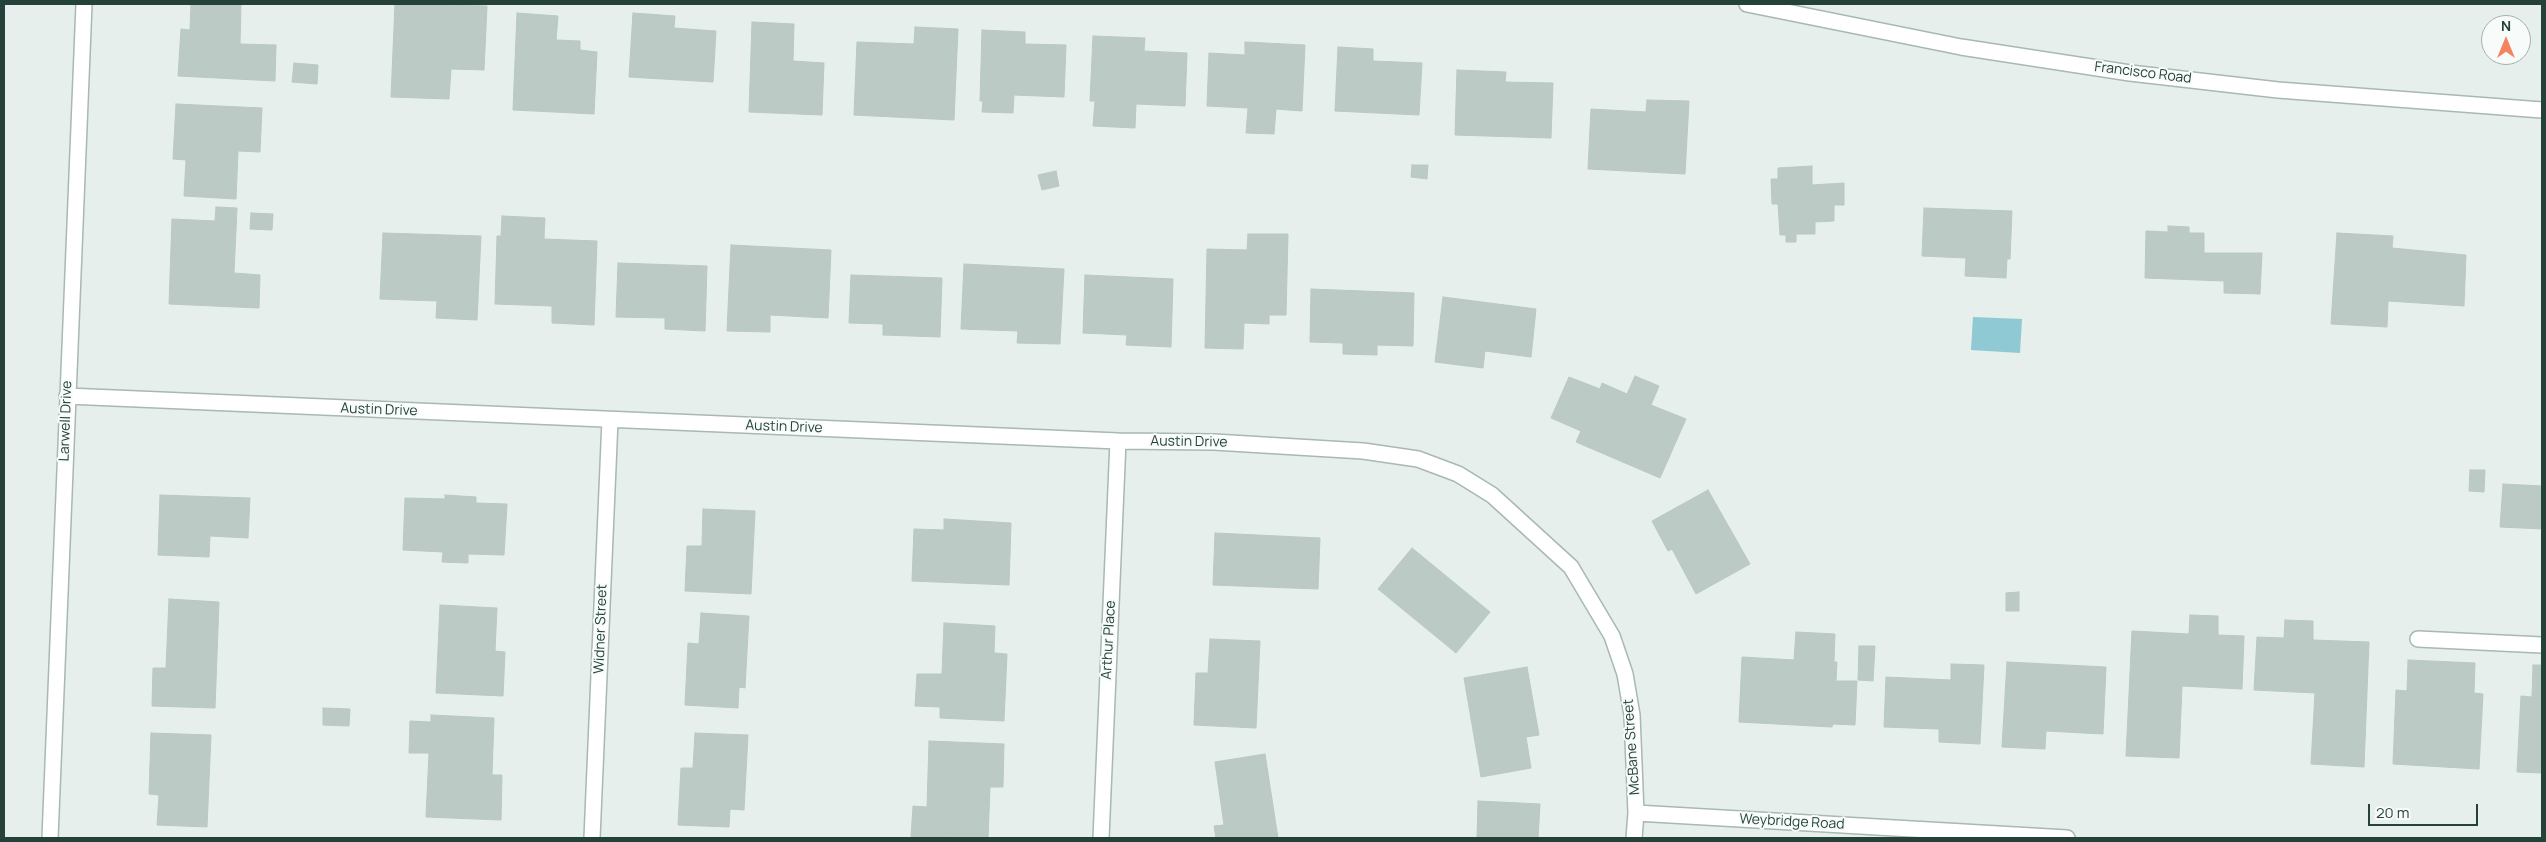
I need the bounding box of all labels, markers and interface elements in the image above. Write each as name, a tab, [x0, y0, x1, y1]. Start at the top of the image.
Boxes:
north arrow	[2481, 15, 2531, 65]
text: N	[2501, 16, 2511, 35]
street label: Francisco Road	[2093, 59, 2193, 87]
street label: Larwell Drive	[56, 380, 76, 462]
street label: Austin Drive	[340, 400, 418, 420]
street label: Austin Drive	[745, 417, 823, 437]
street label: Austin Drive	[1150, 433, 1228, 451]
street label: Widner Street	[591, 584, 611, 674]
street label: Arthur Place	[1099, 600, 1119, 680]
street label: McBane Street	[1620, 698, 1644, 796]
scale bar	[2371, 794, 2481, 826]
text: 20 m	[2376, 802, 2409, 823]
street label: Weybridge Road	[1739, 811, 1845, 833]

